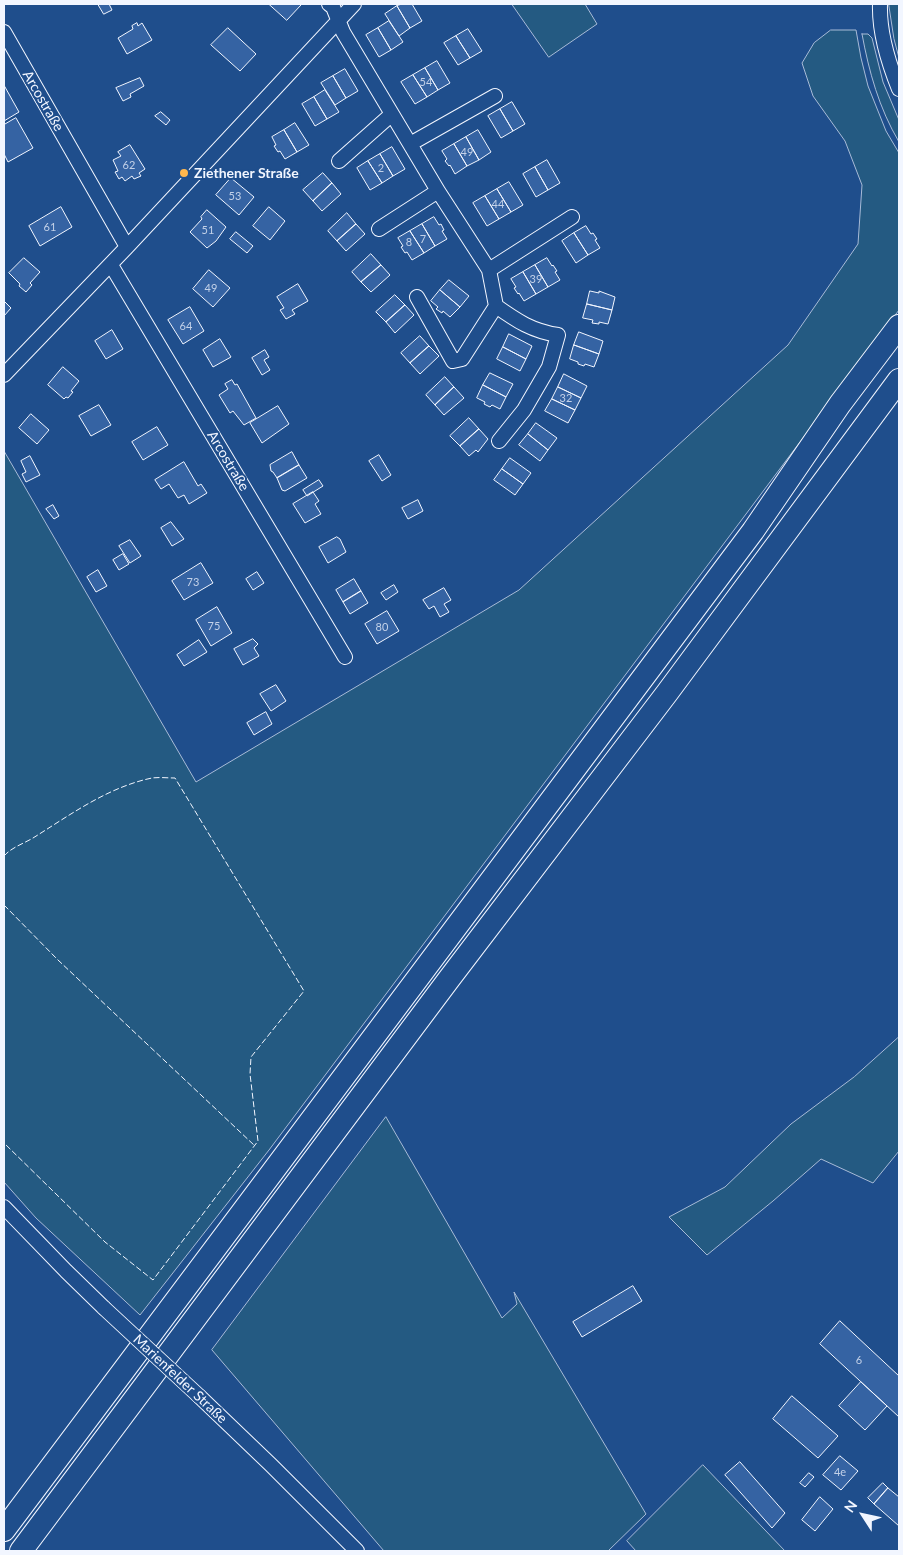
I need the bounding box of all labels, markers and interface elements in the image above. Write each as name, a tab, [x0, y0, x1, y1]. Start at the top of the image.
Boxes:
street label: Arcostraße	[19, 68, 67, 134]
house number: 54	[420, 75, 432, 89]
house number: 49	[461, 145, 473, 159]
house number: 62	[123, 158, 135, 172]
house number: 2	[378, 161, 384, 175]
place label: Ziethener Straße	[194, 165, 299, 181]
marker: Ziethener Straße	[178, 167, 190, 179]
house number: 53	[229, 189, 241, 203]
house number: 44	[492, 197, 504, 211]
house number: 61	[44, 220, 56, 234]
house number: 51	[202, 223, 214, 237]
house number: 7	[420, 232, 426, 246]
house number: 8	[406, 235, 412, 249]
house number: 39	[530, 272, 542, 286]
house number: 49	[205, 281, 217, 295]
house number: 64	[180, 319, 192, 333]
house number: 32	[560, 391, 572, 405]
street label: Arcostraße	[203, 428, 253, 494]
house number: 73	[187, 575, 199, 589]
house number: 75	[208, 619, 220, 633]
house number: 80	[376, 620, 388, 634]
street label: Marienfelder Straße	[130, 1331, 230, 1427]
house number: 6	[856, 1353, 862, 1367]
house number: 4e	[834, 1465, 846, 1479]
north arrow	[838, 1490, 888, 1540]
text: N	[840, 1497, 860, 1515]

